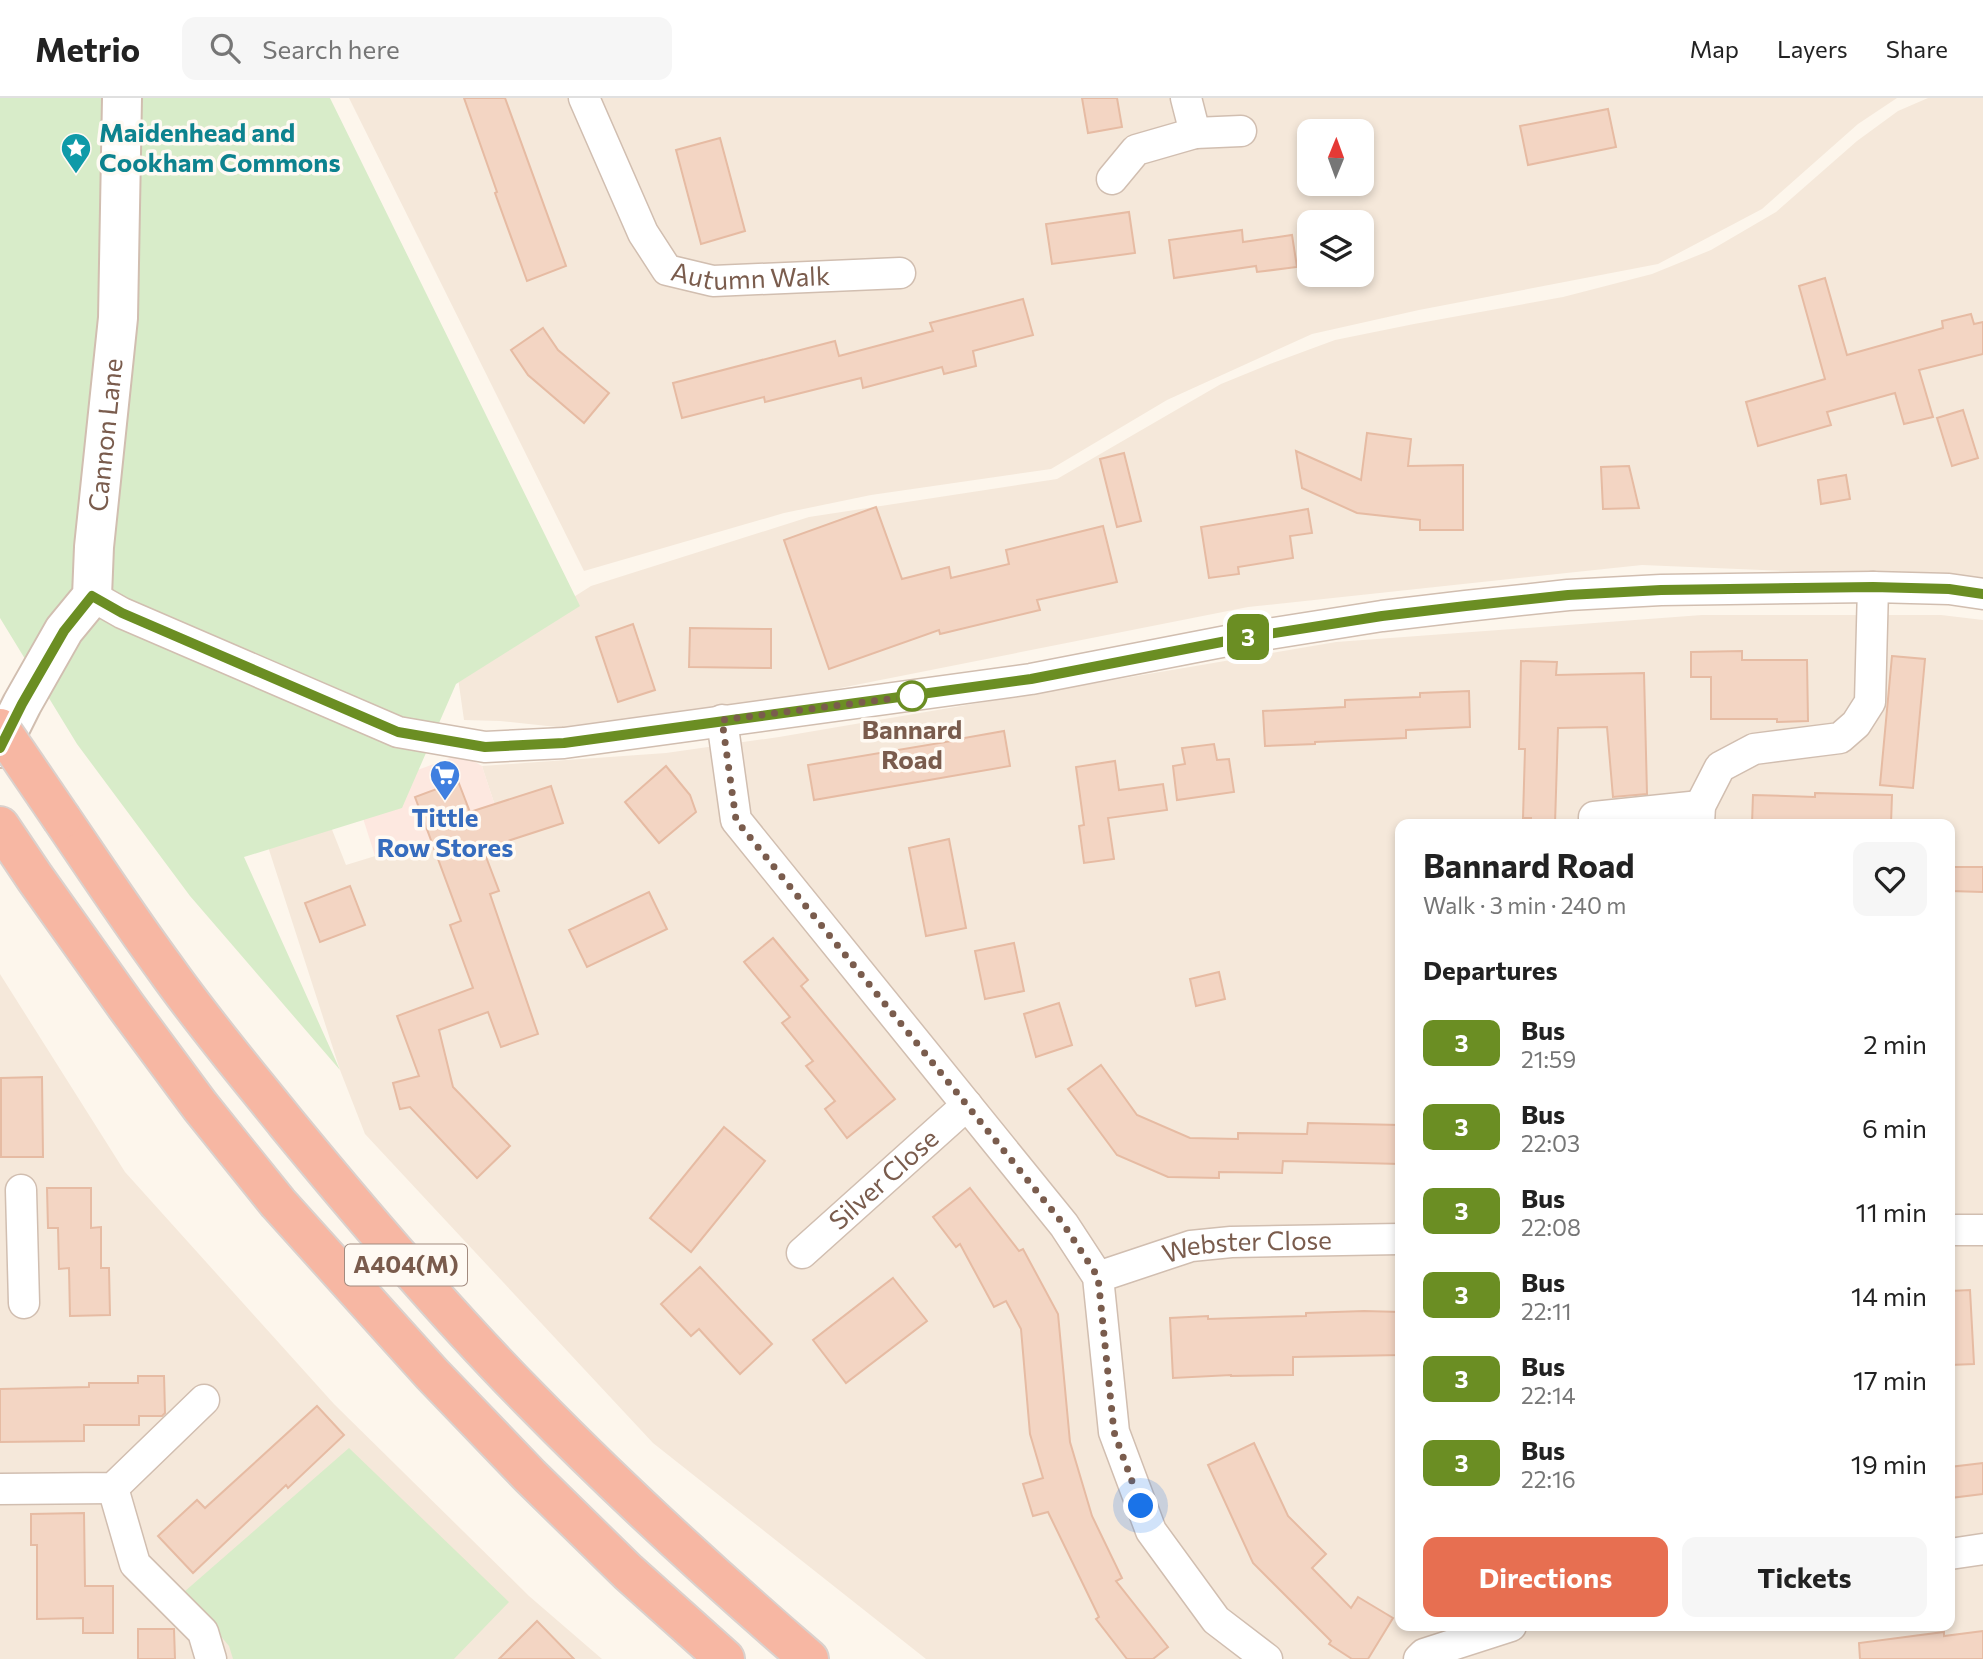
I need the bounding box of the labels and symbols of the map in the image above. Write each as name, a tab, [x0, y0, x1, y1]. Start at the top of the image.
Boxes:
place label: Maidenhead and Cookham Commons	[99, 116, 341, 177]
north arrow	[1297, 119, 1374, 196]
place icon: Maidenhead and Cookham Commons	[59, 131, 93, 175]
street label: Autumn Walk	[668, 255, 830, 295]
street label: Cannon Lane	[81, 357, 128, 513]
line badge: 3	[1225, 614, 1271, 660]
marker: Bannard Road	[897, 681, 927, 711]
place label: Bannard Road	[862, 713, 962, 774]
supermarket icon: Tittle Row Stores	[428, 758, 462, 802]
place label: Tittle Row Stores	[377, 801, 513, 862]
street label: Silver Close	[822, 1122, 944, 1235]
street label: Webster Close	[1158, 1223, 1332, 1268]
road number: A404(M)	[345, 1245, 467, 1286]
your location	[1123, 1488, 1158, 1523]

